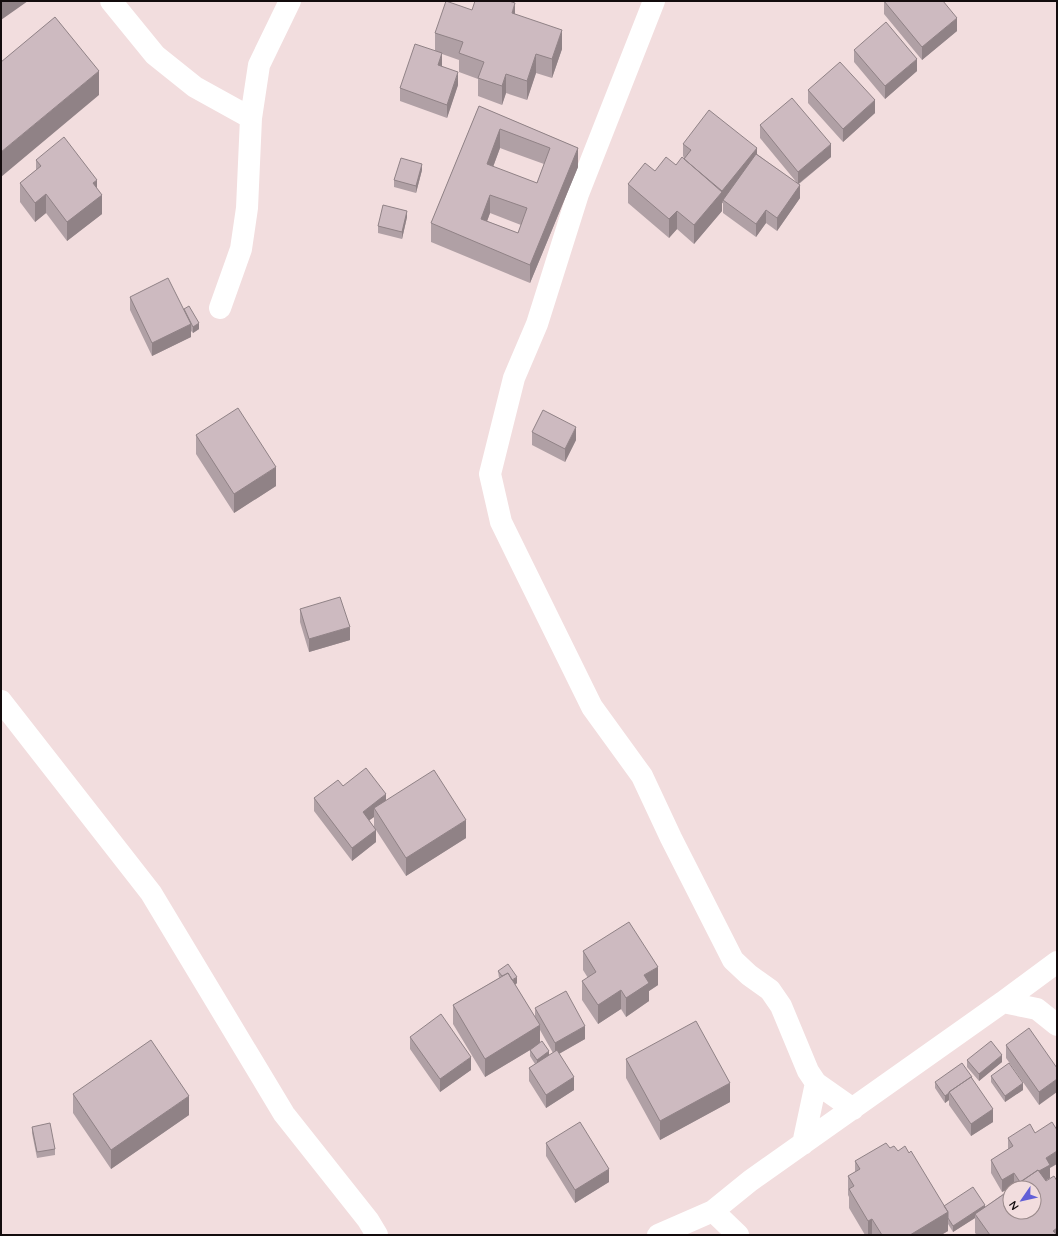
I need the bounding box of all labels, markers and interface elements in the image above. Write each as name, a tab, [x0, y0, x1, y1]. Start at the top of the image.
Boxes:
north arrow	[1002, 1180, 1042, 1220]
text: N	[1006, 1198, 1022, 1213]

